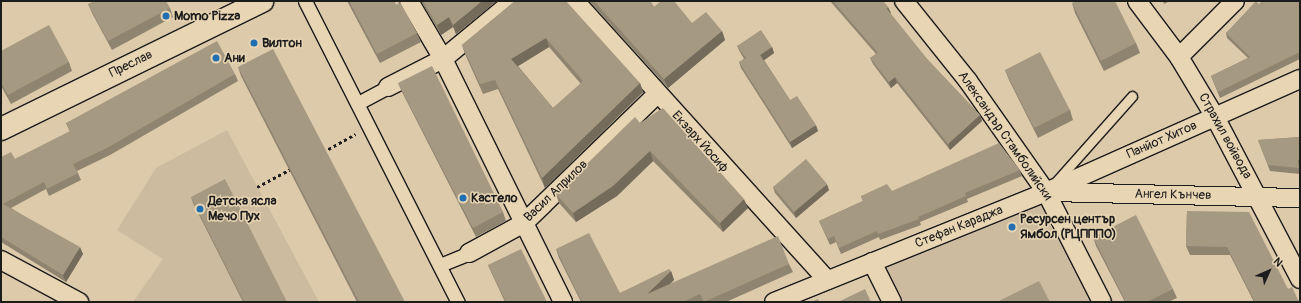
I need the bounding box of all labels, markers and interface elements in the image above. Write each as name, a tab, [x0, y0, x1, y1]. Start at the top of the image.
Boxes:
place label: Momo Pizza	[174, 8, 240, 24]
marker: Momo Pizza	[161, 11, 171, 21]
place label: Вилтон	[262, 35, 302, 51]
marker: Вилтон	[249, 38, 259, 48]
street label: Преслав	[107, 47, 155, 81]
place label: Ани	[224, 50, 245, 66]
marker: Ани	[211, 53, 221, 63]
street label: Александър Стамболийски	[954, 69, 1056, 203]
street label: Страхил войвода	[1195, 90, 1255, 182]
street label: Екзарх Йосиф	[668, 108, 732, 176]
street label: Панйот Хитов	[1124, 118, 1200, 162]
street label: Васил Априлов	[521, 157, 591, 225]
street label: Ангел Кънчев	[1134, 187, 1212, 203]
place label: Кастело	[471, 190, 518, 206]
marker: Кастело	[458, 193, 468, 203]
place label: Детска ясла Мечо Пух	[208, 194, 276, 225]
street label: Стефан Караджа	[913, 202, 1005, 252]
marker: Детска ясла Мечо Пух	[195, 204, 205, 214]
place label: Ресурсен център Ямбол (РЦПППО)	[1020, 212, 1116, 243]
marker: Ресурсен център Ямбол (РЦПППО)	[1007, 222, 1017, 232]
north arrow	[1249, 251, 1289, 291]
text: N	[1271, 255, 1285, 269]

